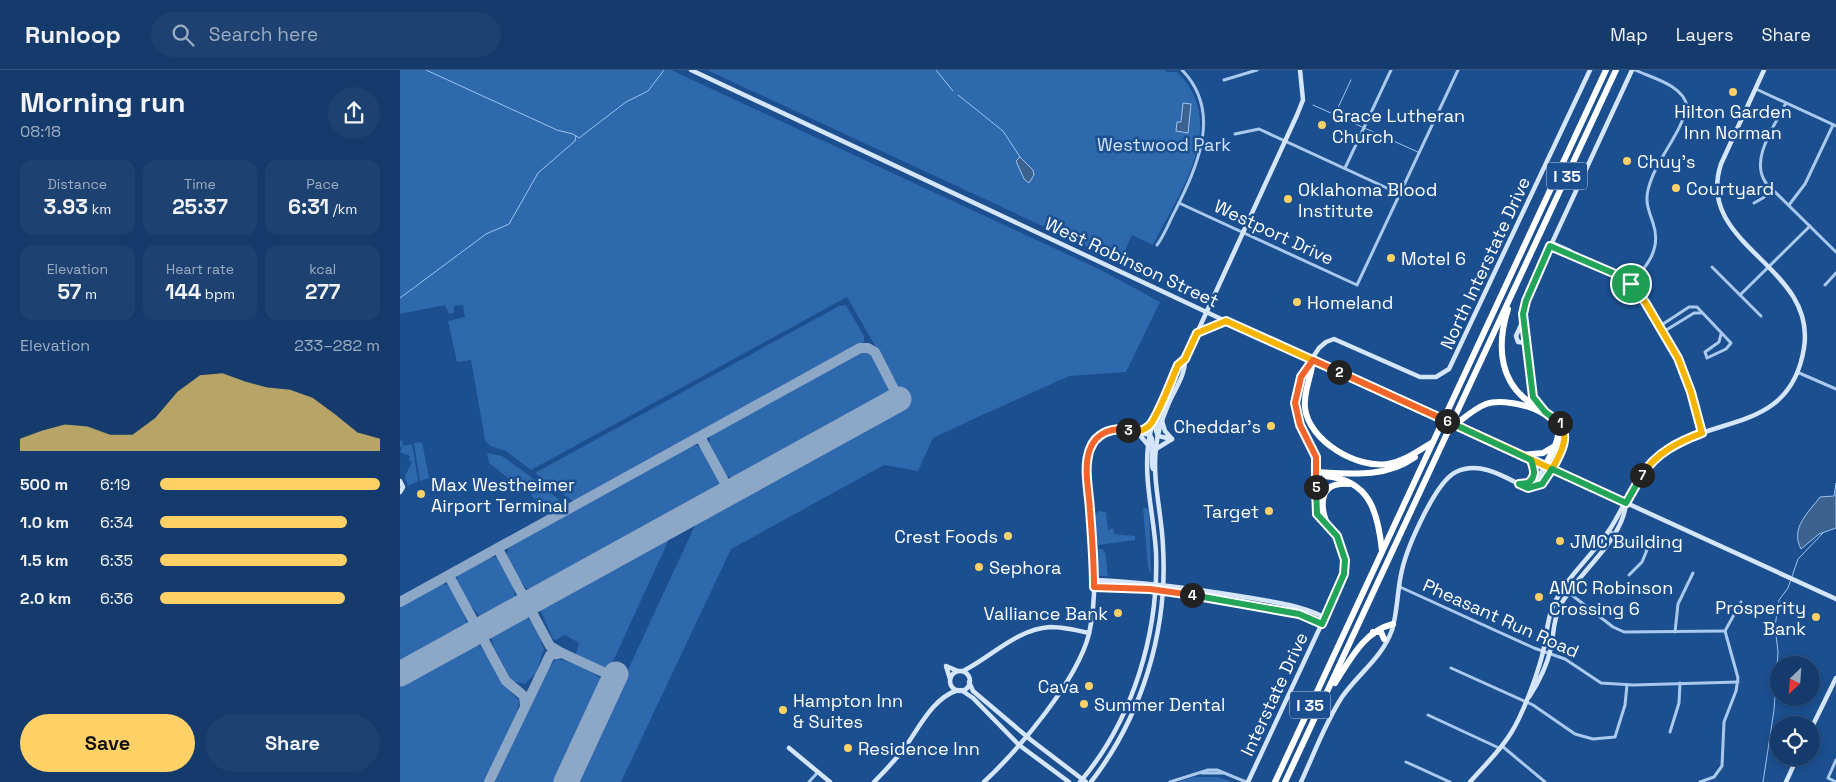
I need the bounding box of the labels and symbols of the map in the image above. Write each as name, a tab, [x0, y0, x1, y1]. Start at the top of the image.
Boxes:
marker: Hilton Garden Inn Norman	[1727, 86, 1739, 98]
place label: Hilton Garden Inn Norman	[1674, 100, 1792, 144]
place label: Grace Lutheran Church	[1332, 104, 1465, 148]
marker: Grace Lutheran Church	[1316, 119, 1328, 131]
park label: Westwood Park	[1097, 133, 1231, 156]
place label: Chuy's	[1637, 150, 1695, 173]
marker: Chuy's	[1621, 155, 1633, 167]
road number: I 35	[1547, 162, 1587, 190]
street label: North Interstate Drive	[1435, 173, 1535, 353]
place label: Courtyard	[1686, 177, 1774, 200]
place label: Oklahoma Blood Institute	[1298, 178, 1437, 222]
marker: Courtyard	[1670, 182, 1682, 194]
marker: Oklahoma Blood Institute	[1282, 193, 1294, 205]
street label: Westport Drive	[1211, 194, 1337, 270]
street label: West Robinson Street	[1041, 212, 1223, 312]
place label: Motel 6	[1401, 247, 1466, 270]
marker: Motel 6	[1385, 252, 1397, 264]
pin	[1610, 263, 1652, 305]
place label: Homeland	[1307, 291, 1393, 314]
marker: Homeland	[1291, 296, 1303, 308]
pin: 2	[1326, 360, 1352, 384]
pin: 6	[1434, 408, 1460, 434]
pin: 1	[1548, 410, 1572, 436]
place label: Cheddar's	[1173, 415, 1261, 438]
pin: 3	[1116, 418, 1140, 442]
marker: Cheddar's	[1265, 420, 1277, 432]
pin: 7	[1630, 462, 1654, 488]
place label: Max Westheimer Airport Terminal	[431, 473, 575, 517]
pin: 5	[1304, 474, 1328, 500]
marker: Max Westheimer Airport Terminal	[415, 488, 427, 500]
place label: Target	[1203, 500, 1259, 523]
marker: Target	[1263, 505, 1275, 517]
place label: Crest Foods	[894, 525, 998, 548]
marker: Crest Foods	[1002, 530, 1014, 542]
place label: JMC Building	[1570, 530, 1683, 553]
marker: JMC Building	[1554, 535, 1566, 547]
place label: Sephora	[989, 556, 1061, 579]
marker: Sephora	[973, 561, 985, 573]
street label: Pheasant Run Road	[1419, 573, 1583, 663]
place label: AMC Robinson Crossing 6	[1549, 576, 1673, 620]
pin: 4	[1180, 582, 1204, 608]
marker: AMC Robinson Crossing 6	[1533, 591, 1545, 603]
place label: Prosperity Bank	[1715, 596, 1806, 640]
place label: Valliance Bank	[984, 602, 1108, 625]
marker: Valliance Bank	[1112, 607, 1124, 619]
marker: Prosperity Bank	[1810, 611, 1822, 623]
street label: Interstate Drive	[1235, 628, 1313, 760]
north arrow	[1770, 656, 1820, 706]
place label: Cava	[1038, 675, 1079, 698]
marker: Cava	[1083, 680, 1095, 692]
place label: Hampton Inn & Suites	[793, 689, 903, 733]
road number: I 35	[1290, 692, 1330, 718]
place label: Summer Dental	[1094, 693, 1225, 716]
marker: Summer Dental	[1078, 698, 1090, 710]
marker: Hampton Inn & Suites	[777, 704, 789, 716]
place label: Residence Inn	[858, 737, 980, 760]
marker: Residence Inn	[842, 742, 854, 754]

